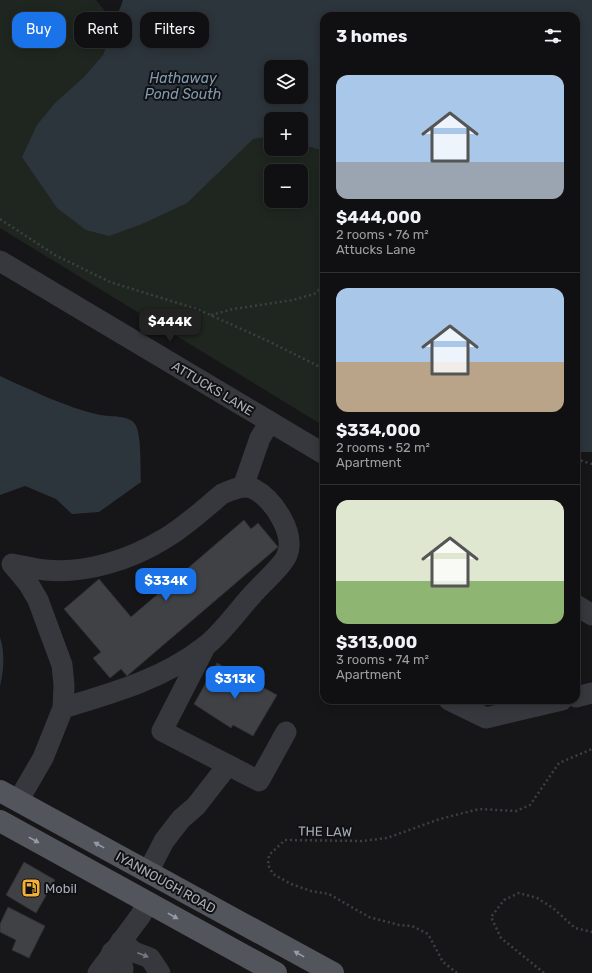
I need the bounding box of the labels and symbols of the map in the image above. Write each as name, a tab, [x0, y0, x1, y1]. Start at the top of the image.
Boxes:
water label: Hathaway Pond South	[145, 70, 221, 103]
pin: $444K	[142, 309, 198, 343]
street label: ATTUCKS LANE	[169, 358, 256, 419]
pin: $334K	[138, 568, 194, 602]
pin: $313K	[207, 666, 263, 700]
street label: THE LAW	[298, 824, 352, 839]
one-way arrow	[28, 837, 40, 843]
one-way arrow	[93, 842, 105, 849]
street label: IYANNOUGH ROAD	[113, 849, 218, 916]
fuel station icon: Mobil	[20, 877, 42, 899]
place label: Mobil	[45, 881, 77, 896]
one-way arrow	[167, 912, 179, 919]
one-way arrow	[293, 951, 305, 958]
one-way arrow	[137, 953, 149, 959]

